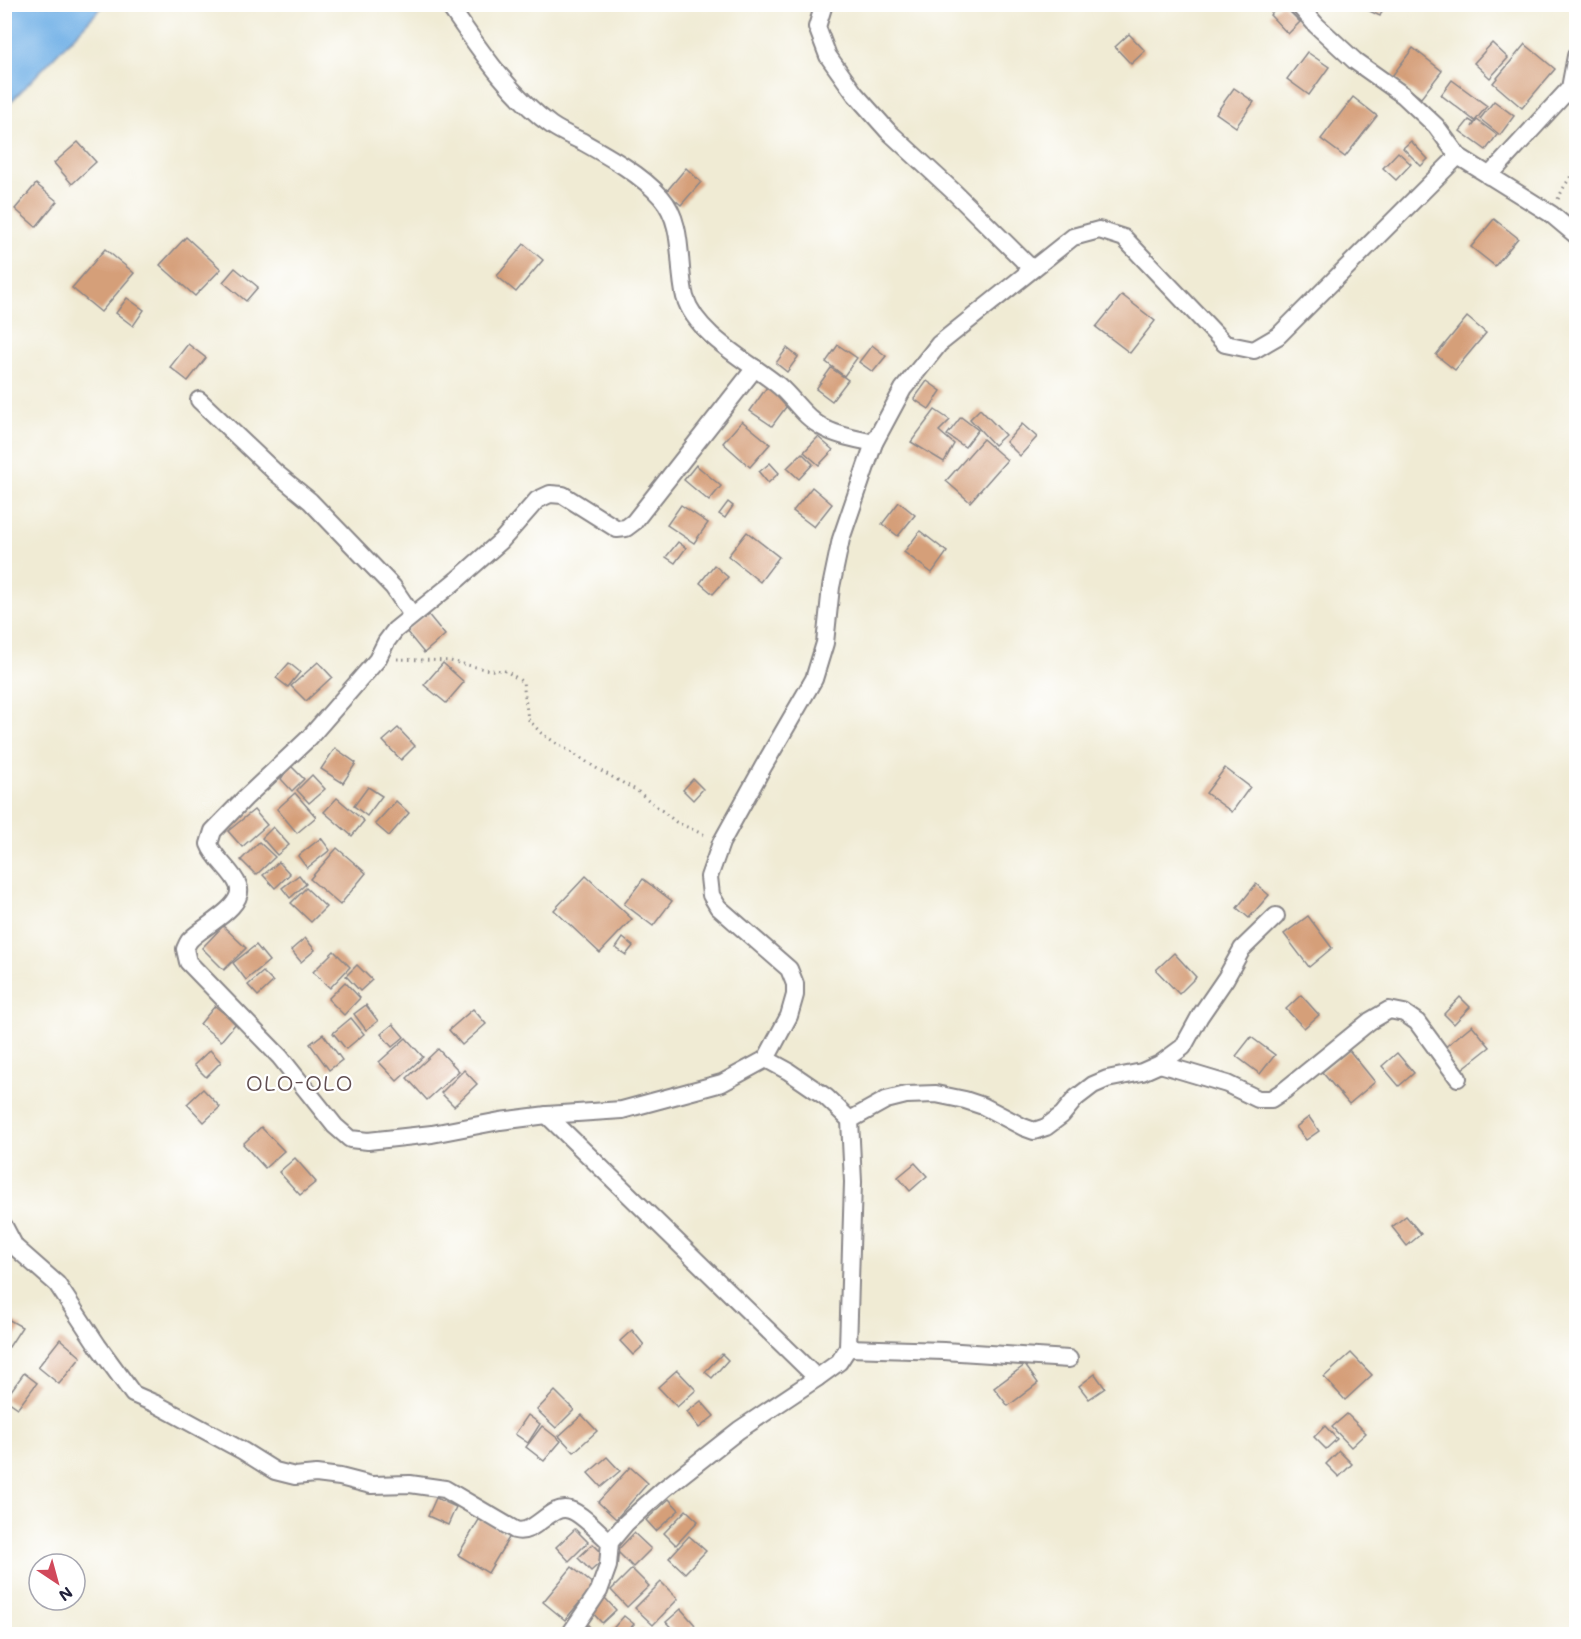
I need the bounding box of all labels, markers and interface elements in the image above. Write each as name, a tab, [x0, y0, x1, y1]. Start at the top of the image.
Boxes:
district label: OLO-OLO	[246, 1069, 354, 1096]
north arrow	[27, 1552, 87, 1612]
text: N	[55, 1582, 77, 1607]

